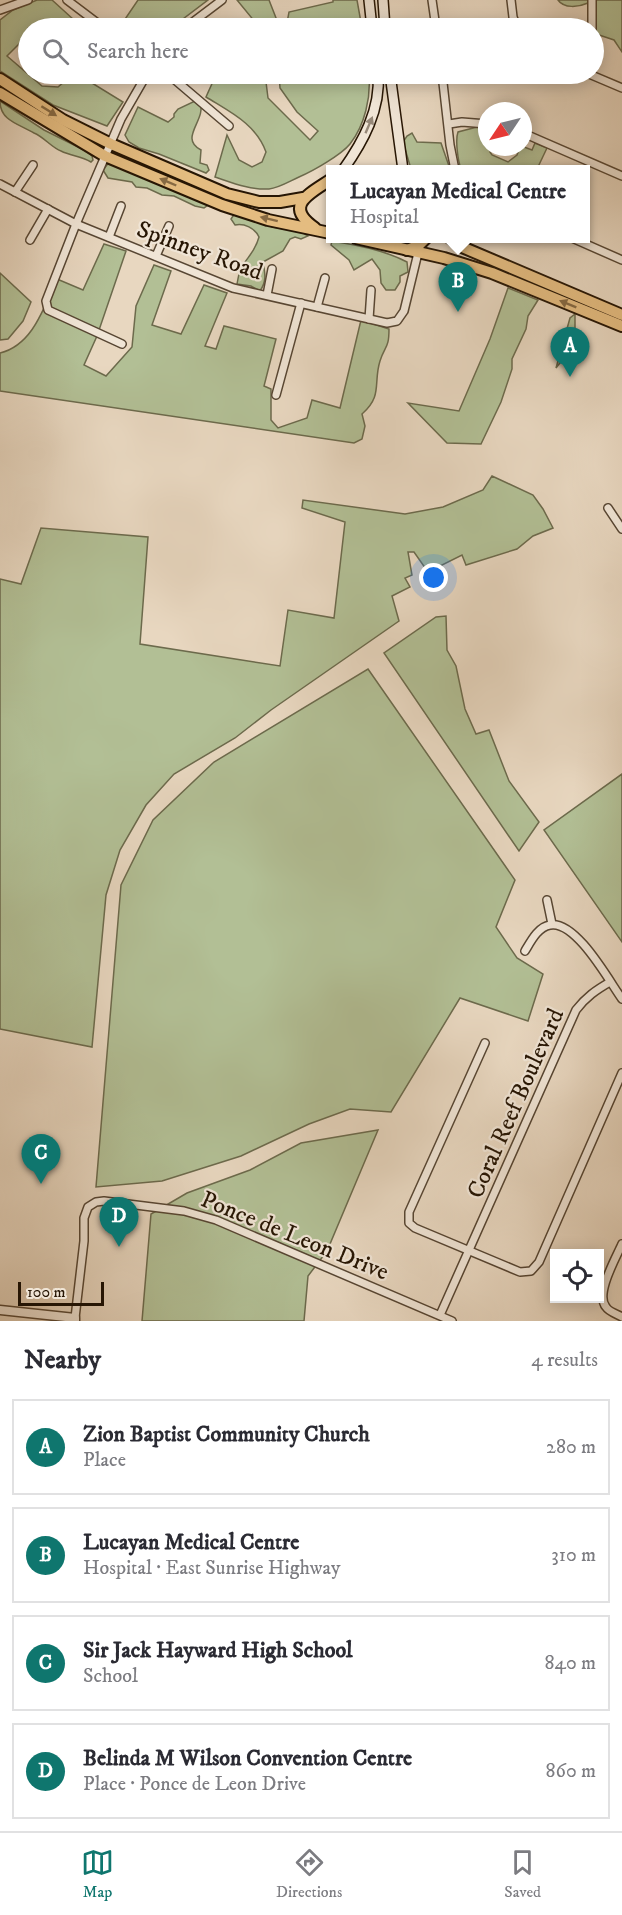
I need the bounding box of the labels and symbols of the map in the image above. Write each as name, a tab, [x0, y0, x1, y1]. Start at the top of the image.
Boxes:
north arrow	[478, 102, 532, 156]
one-way arrow	[41, 105, 57, 116]
one-way arrow	[364, 115, 374, 133]
one-way arrow	[159, 177, 177, 187]
street label: Spinney Road	[133, 214, 267, 288]
one-way arrow	[260, 214, 279, 224]
pin: B	[438, 262, 478, 312]
one-way arrow	[558, 299, 576, 309]
pin: A	[550, 328, 590, 377]
your location	[419, 563, 448, 592]
street label: Coral Reef Boulevard	[461, 1004, 571, 1203]
pin: C	[22, 1134, 60, 1184]
street label: Ponce de Leon Drive	[196, 1185, 393, 1287]
pin: D	[100, 1198, 138, 1247]
scale bar	[18, 1279, 104, 1306]

